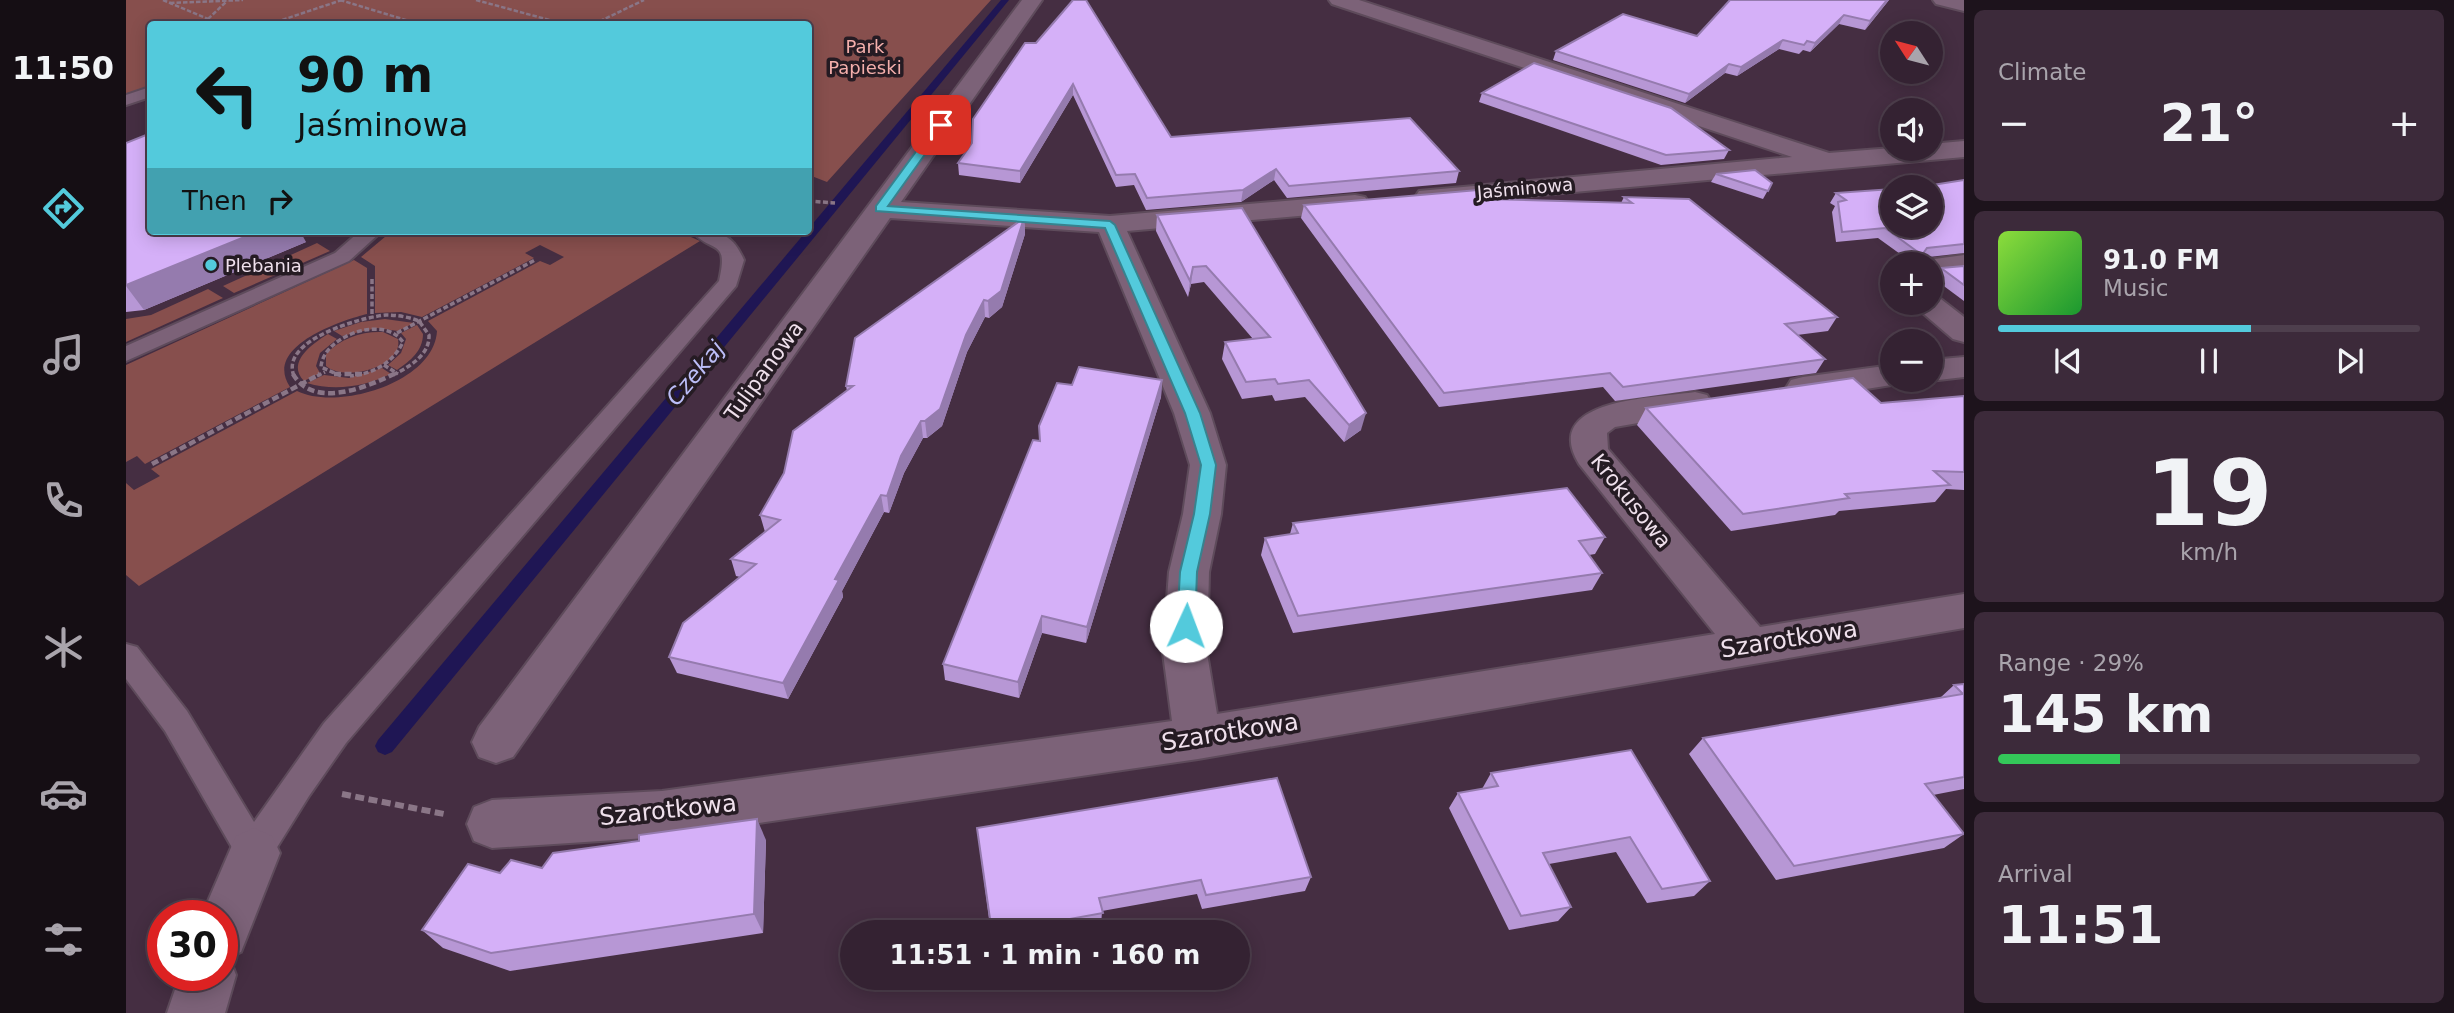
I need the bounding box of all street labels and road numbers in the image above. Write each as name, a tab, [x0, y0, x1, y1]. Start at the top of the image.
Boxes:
street label: Jaśminowa	[1475, 173, 1574, 203]
street label: Tulipanowa	[719, 317, 808, 426]
street label: Krokusowa	[1586, 449, 1676, 553]
street label: Szarotkowa	[1719, 614, 1859, 664]
street label: Szarotkowa	[1160, 707, 1300, 757]
street label: Szarotkowa	[598, 789, 738, 831]

